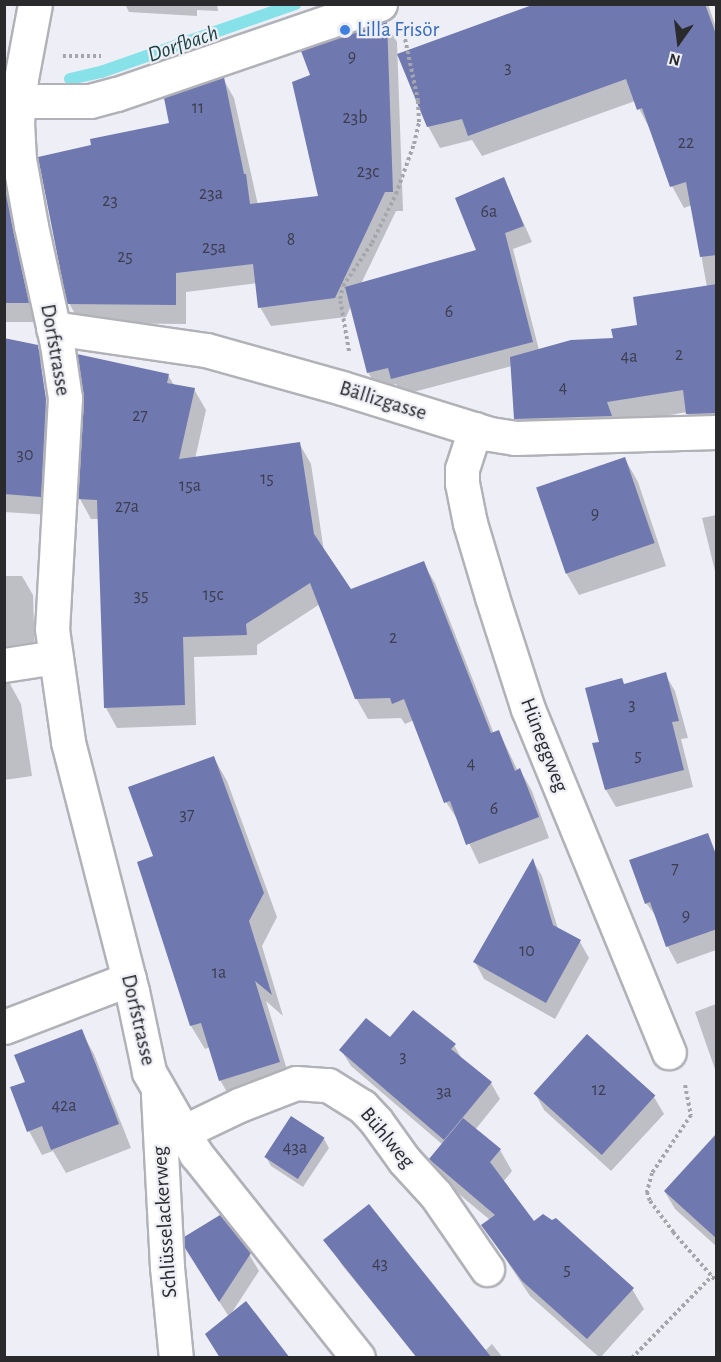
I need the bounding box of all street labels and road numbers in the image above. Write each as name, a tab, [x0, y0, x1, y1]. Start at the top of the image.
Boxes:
street label: Dorfstrasse	[35, 302, 75, 398]
street label: Bällizgasse	[336, 376, 430, 426]
street label: Hüneggweg	[515, 694, 573, 796]
street label: Dorfstrasse	[115, 972, 161, 1068]
street label: Bühlweg	[354, 1102, 420, 1174]
street label: Schlüsselackerweg	[147, 1145, 183, 1299]

